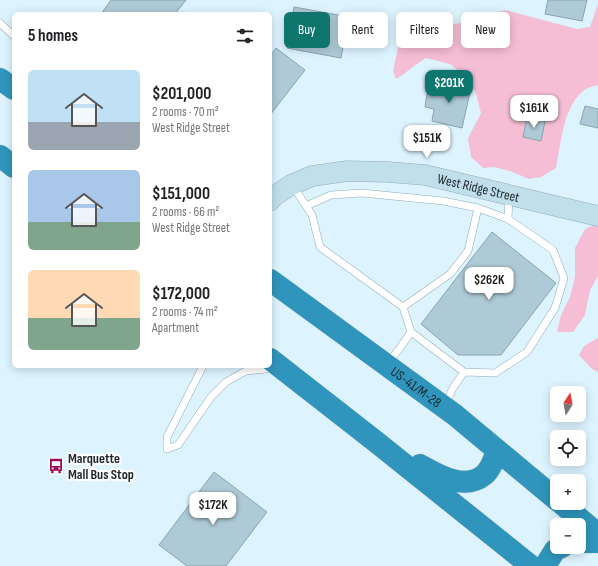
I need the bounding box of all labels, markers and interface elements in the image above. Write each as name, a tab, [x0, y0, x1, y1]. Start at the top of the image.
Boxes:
chip: Buy	[284, 12, 330, 48]
chip: Rent	[338, 12, 388, 48]
chip: Filters	[396, 12, 453, 48]
chip: New	[461, 12, 510, 48]
icon: filters	[234, 25, 256, 47]
text: 5 homes	[28, 26, 78, 46]
pin: $201K	[421, 70, 477, 104]
text: $201K	[434, 75, 464, 91]
text: $201,000	[152, 84, 211, 104]
icon: home	[60, 86, 108, 134]
pin: $161K	[506, 95, 562, 129]
text: $161K	[519, 100, 549, 116]
text: 2 rooms · 70 m²	[152, 104, 219, 120]
text: West Ridge Street	[152, 120, 230, 136]
pin: $151K	[399, 125, 455, 159]
text: $151K	[412, 130, 442, 146]
street label: West Ridge Street	[436, 170, 521, 206]
text: $151,000	[152, 184, 210, 204]
icon: home	[60, 186, 108, 234]
text: 2 rooms · 66 m²	[152, 204, 219, 220]
text: West Ridge Street	[152, 220, 230, 236]
pin: $262K	[461, 267, 517, 301]
text: $262K	[474, 272, 504, 288]
text: $172,000	[152, 284, 210, 304]
icon: home	[60, 286, 108, 334]
text: 2 rooms · 74 m²	[152, 304, 218, 320]
text: Apartment	[152, 320, 199, 336]
street label: US-41/M-28	[387, 363, 445, 411]
north arrow	[550, 386, 586, 422]
map controls	[550, 386, 586, 554]
button: locate	[550, 430, 586, 466]
place label: Marquette Mall Bus Stop	[68, 450, 134, 483]
bus stop icon: Marquette Mall Bus Stop	[47, 457, 65, 475]
button: +	[550, 474, 586, 510]
pin: $172K	[185, 492, 241, 526]
text: $172K	[198, 497, 228, 513]
button: −	[550, 518, 586, 554]

